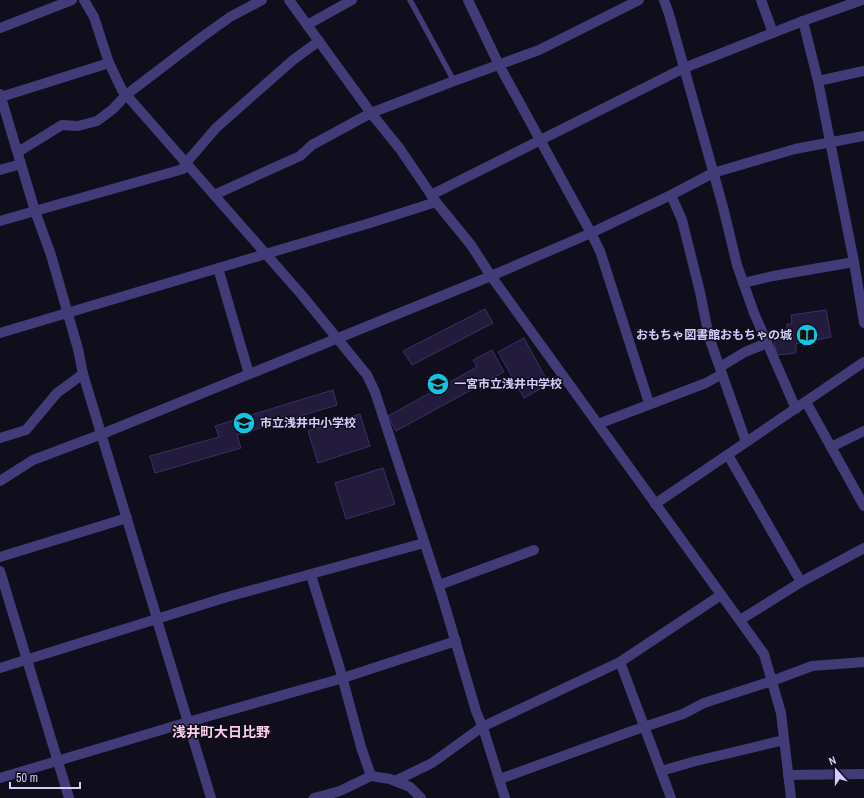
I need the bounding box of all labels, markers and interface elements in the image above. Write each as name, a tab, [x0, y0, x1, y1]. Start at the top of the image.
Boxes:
library icon: おもちゃ図書館おもちゃの城	[794, 322, 820, 348]
place label: おもちゃ図書館おもちゃの城	[636, 327, 792, 343]
school or university icon: 一宮市立浅井中学校	[425, 371, 451, 397]
place label: 一宮市立浅井中学校	[454, 376, 562, 392]
school or university icon: 市立浅井中小学校	[231, 410, 257, 436]
place label: 市立浅井中小学校	[260, 415, 356, 431]
district label: 浅井町大日比野	[172, 723, 270, 741]
north arrow	[816, 750, 856, 790]
text: N	[827, 753, 838, 768]
scale bar	[10, 764, 80, 790]
text: 50 m	[16, 770, 38, 786]

